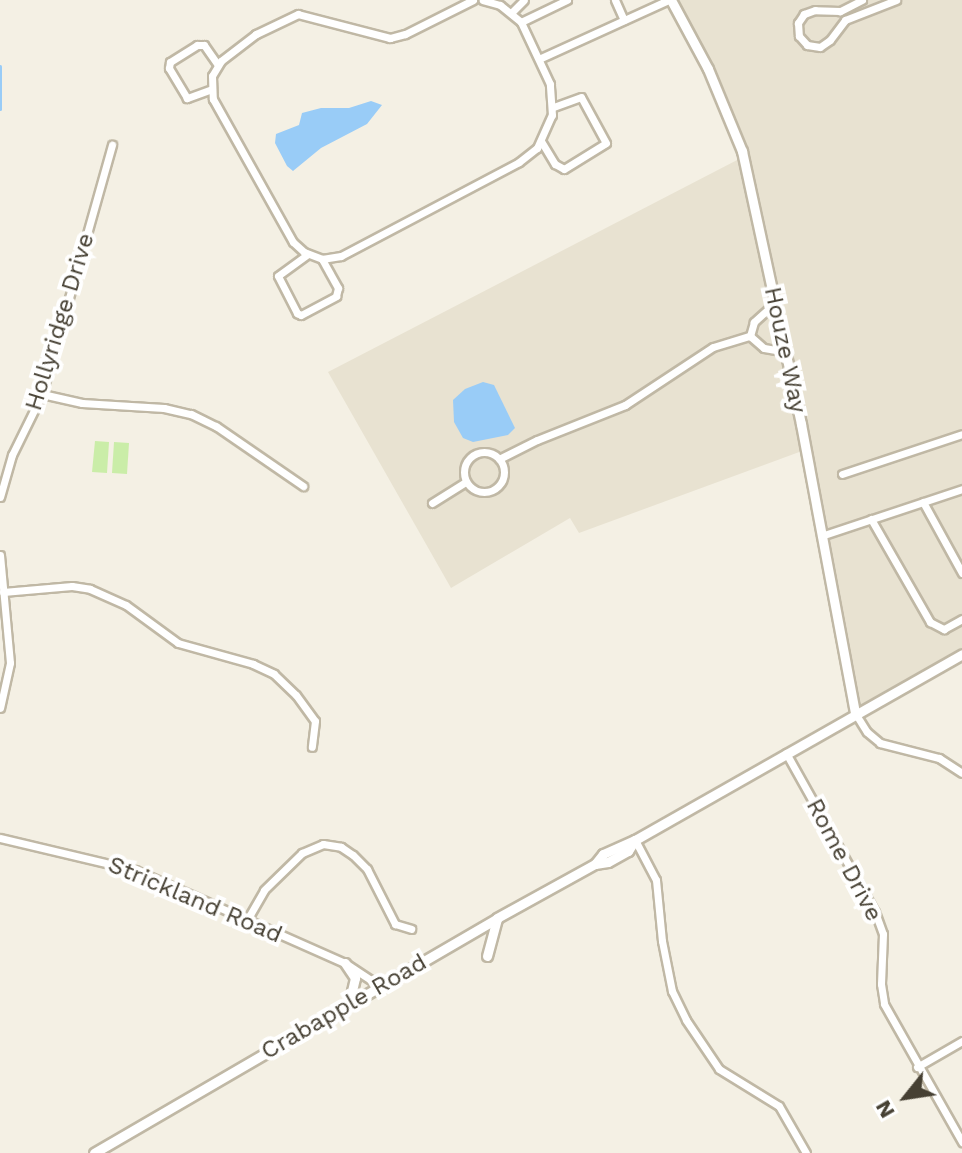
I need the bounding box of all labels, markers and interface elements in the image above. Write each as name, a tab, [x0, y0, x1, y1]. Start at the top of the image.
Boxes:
street label: Hollyridge Drive	[19, 230, 101, 414]
street label: Houze Way	[758, 284, 812, 416]
street label: Rome Drive	[800, 794, 888, 926]
street label: Strickland Road	[104, 850, 286, 950]
street label: Crabapple Road	[256, 948, 432, 1066]
north arrow	[866, 1057, 946, 1137]
text: N	[870, 1096, 900, 1123]

